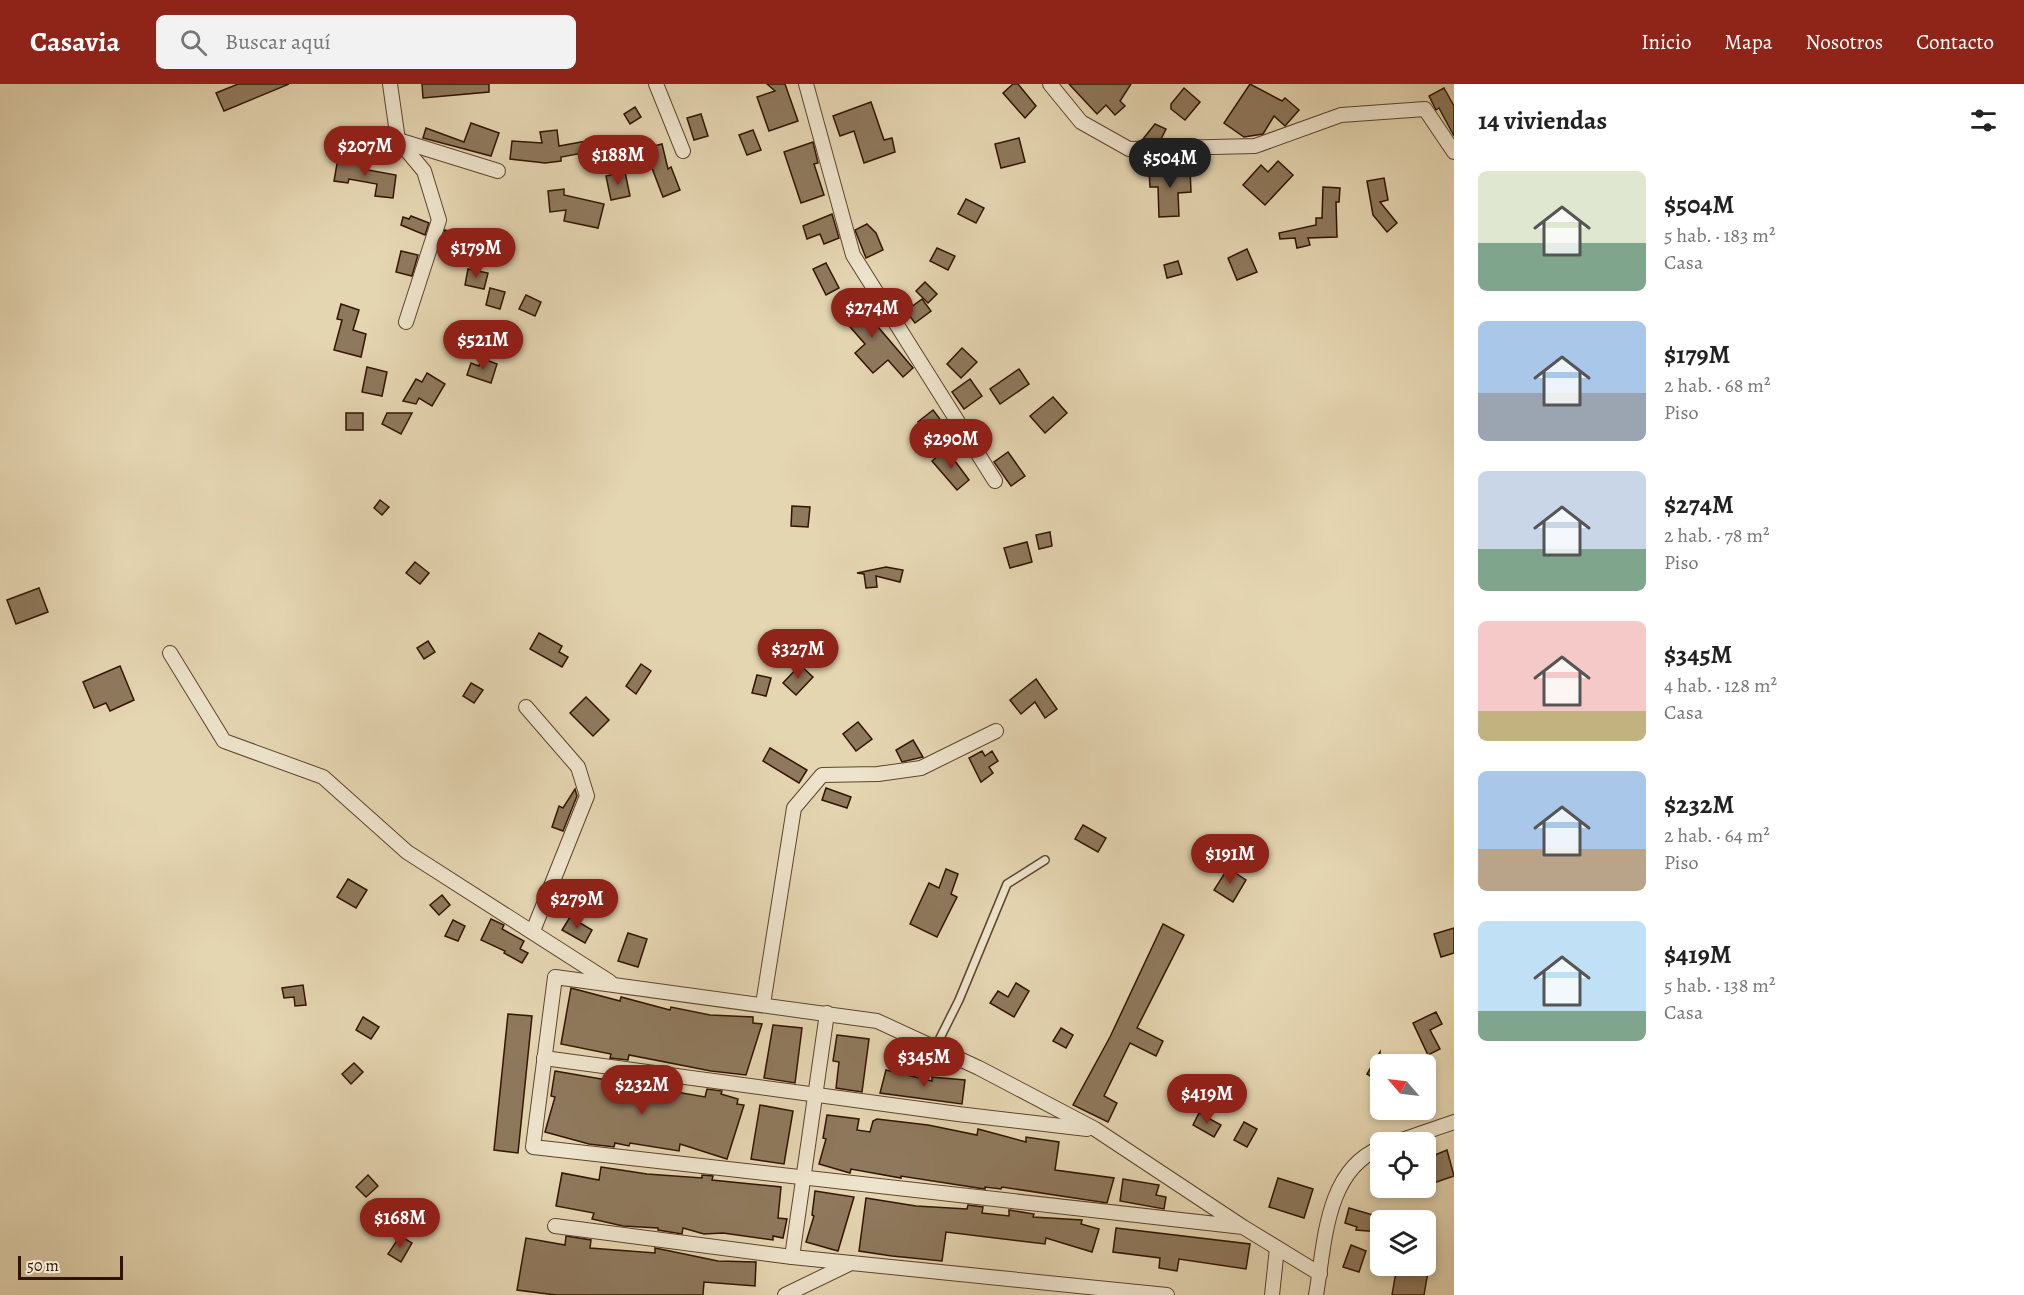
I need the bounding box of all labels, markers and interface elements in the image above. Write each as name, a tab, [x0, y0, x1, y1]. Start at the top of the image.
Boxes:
search box	[156, 15, 576, 69]
text: Casavia	[30, 23, 120, 61]
icon: search	[177, 26, 210, 59]
text: Buscar aquí	[225, 27, 331, 57]
text: Inicio	[1641, 28, 1691, 56]
text: Mapa	[1724, 28, 1773, 56]
text: Nosotros	[1806, 28, 1883, 56]
text: Contacto	[1916, 28, 1994, 56]
text: 14 viviendas	[1478, 103, 1607, 138]
icon: filters	[1967, 104, 2000, 137]
pin: $207M	[323, 126, 407, 177]
text: $207M	[338, 132, 392, 159]
pin: $188M	[576, 135, 660, 186]
pin: $504M	[1128, 138, 1212, 189]
text: $188M	[592, 141, 644, 168]
text: $504M	[1143, 144, 1197, 171]
text: $504M	[1664, 187, 1734, 222]
icon: home	[1526, 195, 1598, 267]
text: 5 hab. · 183 m²	[1664, 222, 1776, 249]
pin: $179M	[434, 228, 518, 279]
text: $179M	[450, 234, 502, 261]
text: Casa	[1664, 249, 1703, 276]
pin: $274M	[830, 288, 914, 339]
text: $274M	[845, 294, 899, 321]
pin: $521M	[441, 320, 525, 371]
text: $521M	[457, 326, 509, 353]
text: $179M	[1664, 337, 1730, 372]
icon: home	[1526, 345, 1598, 417]
text: 2 hab. · 68 m²	[1664, 372, 1771, 399]
text: Piso	[1664, 399, 1698, 426]
pin: $290M	[909, 419, 993, 470]
text: $290M	[923, 425, 979, 452]
text: $274M	[1664, 487, 1734, 522]
icon: home	[1526, 495, 1598, 567]
text: 2 hab. · 78 m²	[1664, 522, 1770, 549]
text: Piso	[1664, 549, 1698, 576]
pin: $327M	[756, 629, 840, 680]
text: $327M	[772, 635, 824, 662]
text: $345M	[1664, 637, 1732, 672]
icon: home	[1526, 645, 1598, 717]
text: 4 hab. · 128 m²	[1664, 672, 1777, 699]
text: Casa	[1664, 699, 1703, 726]
text: $232M	[1664, 787, 1734, 822]
icon: home	[1526, 795, 1598, 867]
text: 2 hab. · 64 m²	[1664, 822, 1770, 849]
pin: $191M	[1188, 834, 1272, 885]
text: $191M	[1205, 840, 1255, 867]
text: Piso	[1664, 849, 1698, 876]
pin: $279M	[535, 879, 619, 930]
text: $279M	[550, 885, 604, 912]
text: $419M	[1664, 937, 1732, 972]
icon: home	[1526, 945, 1598, 1017]
text: 5 hab. · 138 m²	[1664, 972, 1776, 999]
text: Casa	[1664, 999, 1703, 1026]
pin: $345M	[882, 1037, 966, 1088]
text: $345M	[898, 1043, 950, 1070]
north arrow	[1370, 1054, 1436, 1120]
map controls	[1370, 1054, 1436, 1276]
pin: $232M	[600, 1065, 684, 1116]
text: $232M	[615, 1071, 669, 1098]
pin: $419M	[1165, 1074, 1249, 1125]
text: $419M	[1181, 1080, 1233, 1107]
button: locate	[1370, 1132, 1436, 1198]
pin: $168M	[358, 1198, 442, 1249]
text: $168M	[374, 1204, 426, 1231]
button: layers	[1370, 1210, 1436, 1276]
scale bar	[18, 1253, 123, 1280]
text: 50 m	[27, 1255, 59, 1277]

